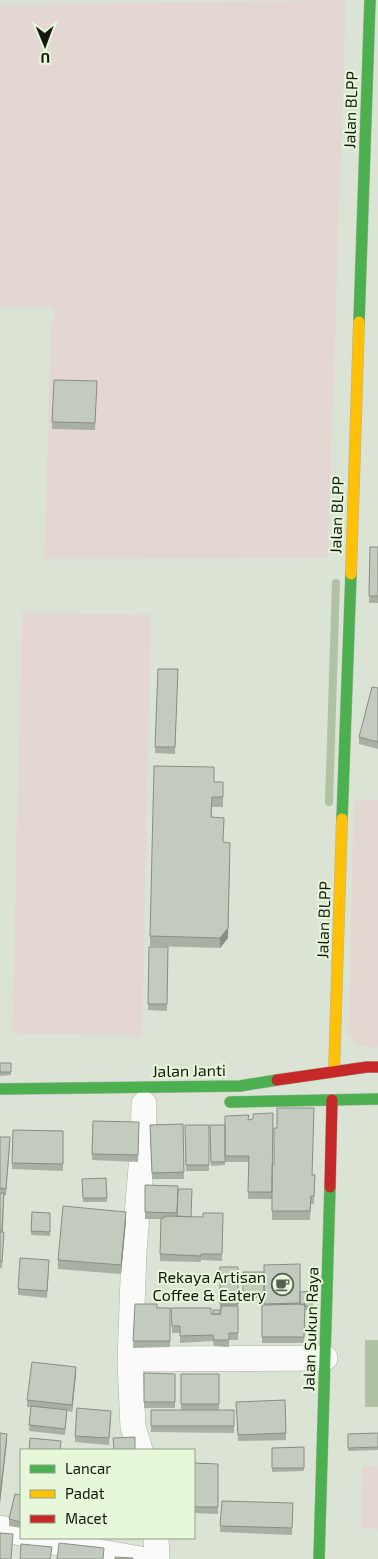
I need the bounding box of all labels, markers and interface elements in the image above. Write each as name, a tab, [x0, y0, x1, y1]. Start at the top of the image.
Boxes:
north arrow	[20, 20, 70, 70]
text: U	[40, 50, 50, 67]
street label: Jalan BLPP	[339, 71, 361, 149]
street label: Jalan BLPP	[325, 476, 347, 554]
street label: Jalan BLPP	[312, 881, 334, 959]
street label: Jalan Janti	[152, 1060, 226, 1080]
street label: Jalan Sukun Raya	[298, 1266, 322, 1392]
place label: Rekaya Artisan Coffee & Eatery	[153, 1267, 267, 1304]
cafe icon: Rekaya Artisan Coffee & Eatery	[270, 1273, 294, 1297]
legend	[20, 1449, 195, 1539]
text: Lancar	[65, 1459, 111, 1477]
text: Padat	[65, 1484, 105, 1502]
text: Macet	[65, 1509, 108, 1527]

